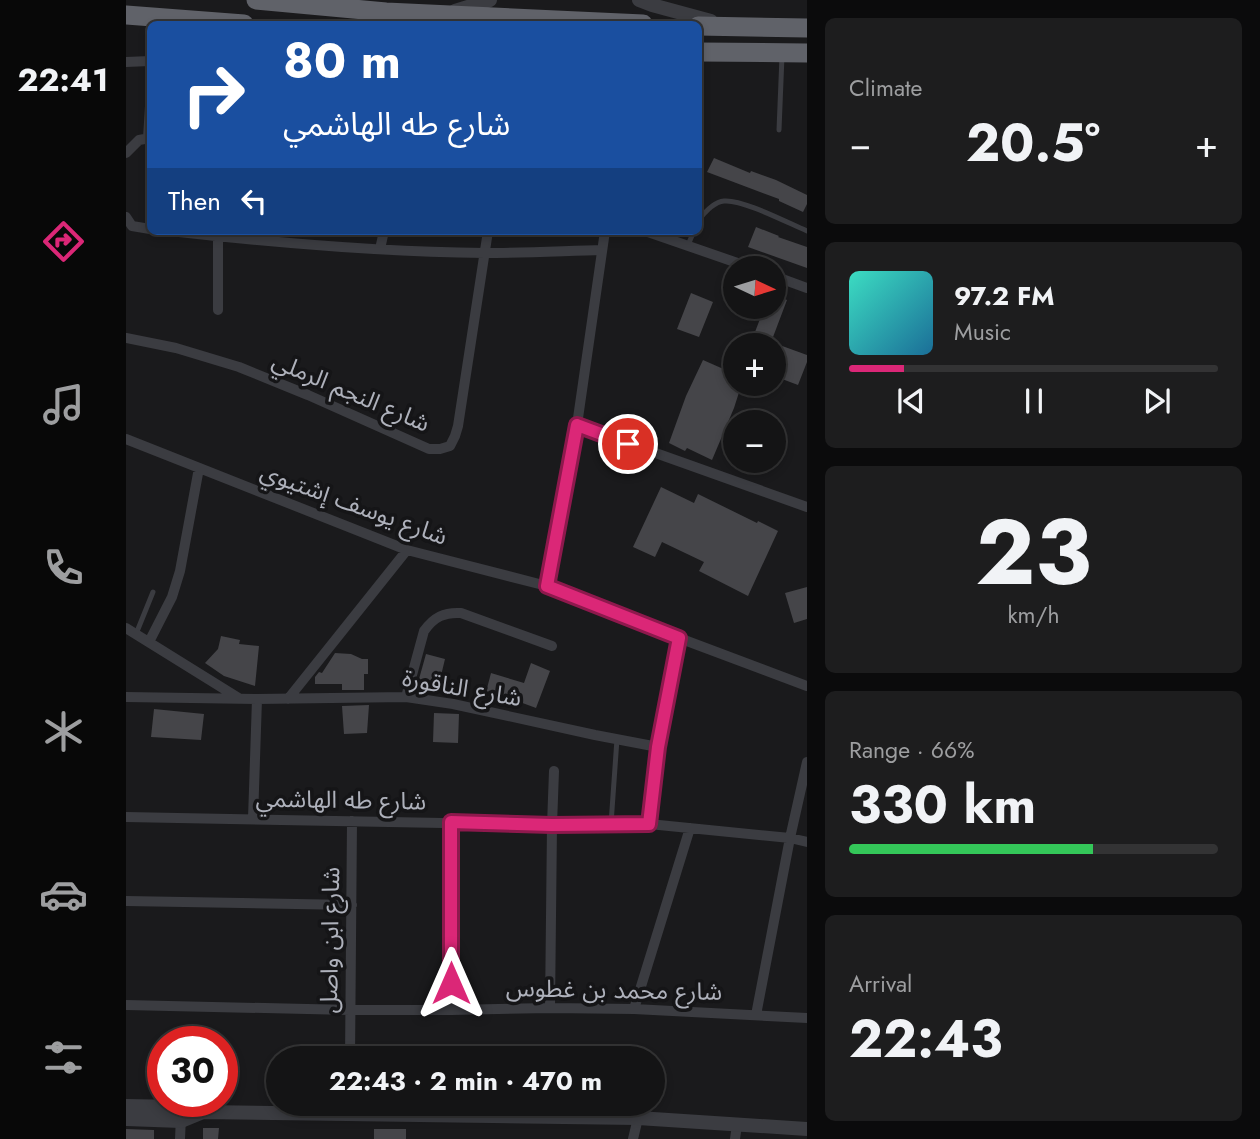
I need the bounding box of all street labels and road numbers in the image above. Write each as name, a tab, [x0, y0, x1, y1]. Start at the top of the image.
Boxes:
street label: شارع النجم الرملي	[266, 343, 435, 442]
street label: شارع يوسف إشتيوي	[255, 453, 453, 555]
street label: شارع الناقورة	[400, 660, 525, 715]
street label: شارع طه الهاشمي	[255, 781, 427, 820]
street label: شارع ابن واصل	[311, 866, 348, 1014]
street label: شارع محمد بن غطوس	[506, 970, 722, 1009]

